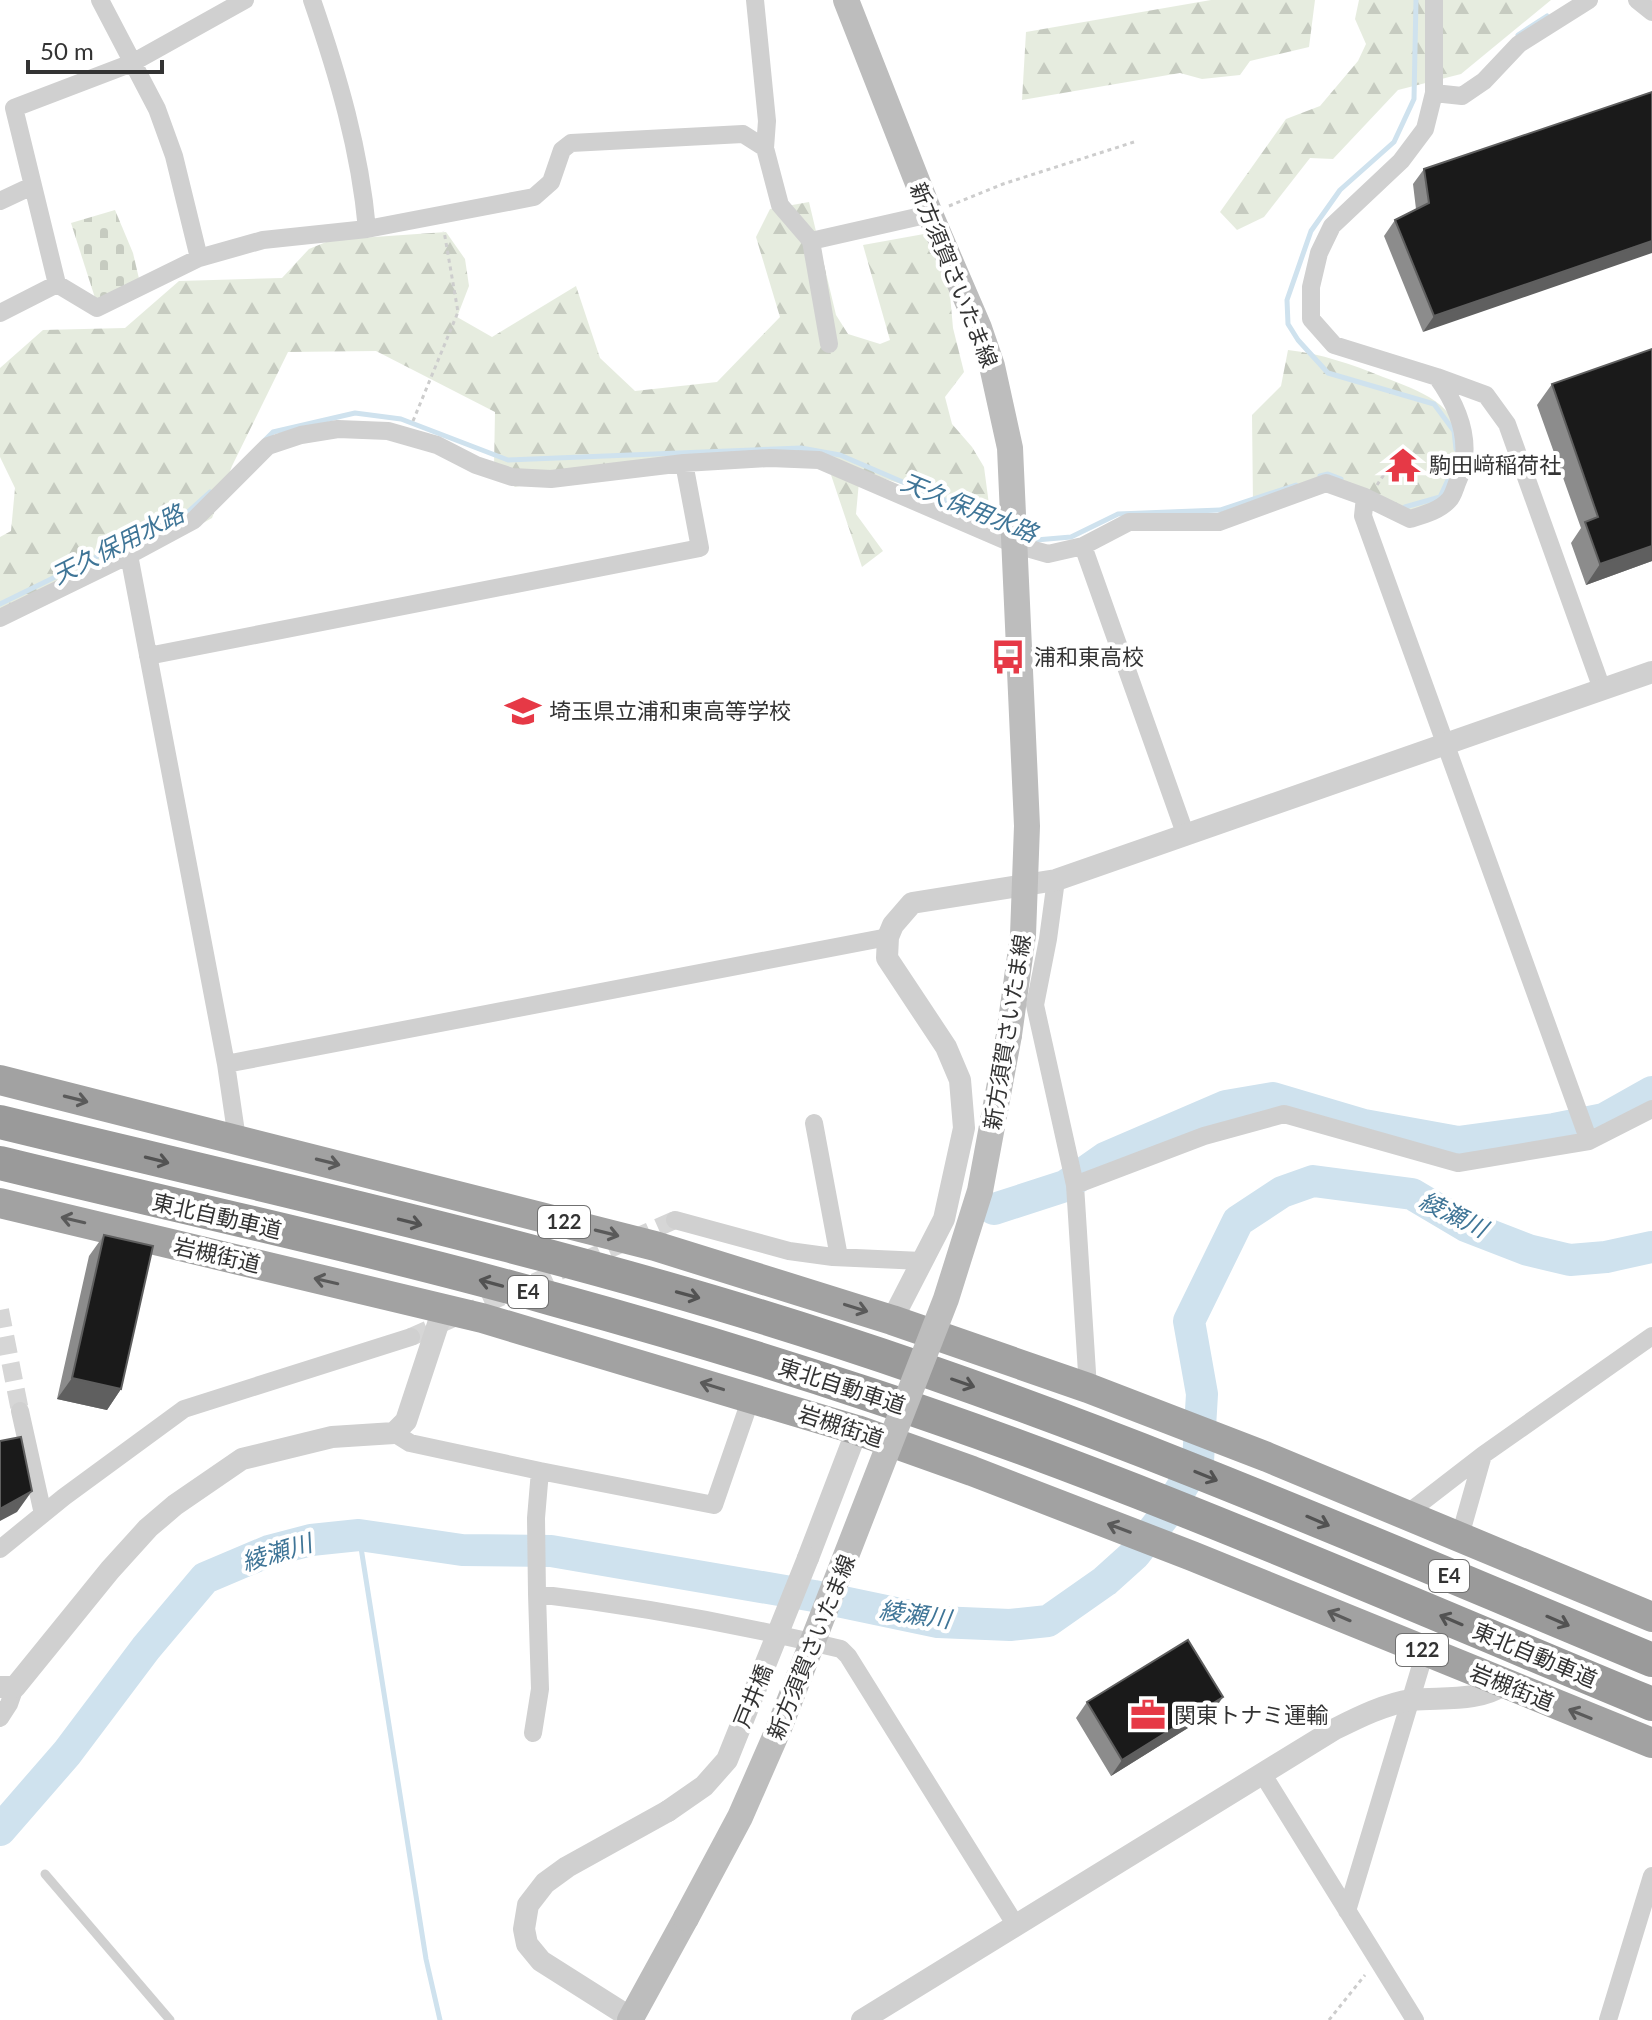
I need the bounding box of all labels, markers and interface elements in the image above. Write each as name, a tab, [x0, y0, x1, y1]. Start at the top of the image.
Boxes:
scale bar	[28, 24, 162, 74]
text: 50 m	[40, 36, 94, 65]
street label: 新方須賀さいたま線	[905, 178, 1004, 371]
temple icon: 駒田﨑稲荷社	[1384, 446, 1422, 484]
place label: 駒田﨑稲荷社	[1429, 451, 1561, 478]
water label: 天久保用水路	[897, 466, 1044, 548]
water label: 天久保用水路	[47, 497, 190, 589]
bus stop icon: 浦和東高校	[989, 638, 1027, 676]
place label: 浦和東高校	[1034, 643, 1144, 670]
school or university icon: 埼玉県立浦和東高等学校	[504, 692, 542, 730]
place label: 埼玉県立浦和東高等学校	[549, 697, 791, 724]
street label: 新方須賀さいたま線	[978, 932, 1035, 1131]
one-way arrow	[62, 1093, 88, 1108]
one-way arrow	[144, 1153, 170, 1168]
one-way arrow	[315, 1156, 340, 1171]
water label: 綾瀬川	[1415, 1185, 1495, 1244]
street label: 東北自動車道	[150, 1188, 284, 1244]
road number: 122	[538, 1206, 590, 1238]
one-way arrow	[60, 1212, 86, 1227]
one-way arrow	[397, 1215, 422, 1230]
one-way arrow	[594, 1227, 619, 1242]
street label: 岩槻街道	[171, 1231, 263, 1278]
one-way arrow	[313, 1273, 339, 1288]
one-way arrow	[479, 1274, 505, 1289]
road number: E4	[508, 1276, 548, 1308]
one-way arrow	[675, 1289, 701, 1304]
one-way arrow	[843, 1302, 868, 1317]
street label: 東北自動車道	[775, 1352, 909, 1419]
one-way arrow	[699, 1377, 724, 1392]
one-way arrow	[950, 1377, 975, 1392]
street label: 岩槻街道	[795, 1399, 887, 1452]
one-way arrow	[1193, 1469, 1218, 1484]
one-way arrow	[1305, 1515, 1330, 1530]
one-way arrow	[1108, 1520, 1132, 1534]
water label: 綾瀬川	[238, 1526, 318, 1576]
street label: 新方須賀さいたま線	[761, 1550, 860, 1743]
road number: E4	[1429, 1560, 1469, 1592]
water label: 綾瀬川	[878, 1594, 956, 1633]
one-way arrow	[1327, 1607, 1352, 1622]
one-way arrow	[1439, 1612, 1464, 1627]
one-way arrow	[1545, 1615, 1570, 1630]
street label: 東北自動車道	[1469, 1616, 1601, 1693]
road number: 122	[1396, 1634, 1448, 1666]
street label: 岩槻街道	[1466, 1658, 1558, 1716]
street label: 戸井橋	[728, 1660, 777, 1731]
office icon: 関東トナミ運輸	[1129, 1696, 1167, 1734]
place label: 関東トナミ運輸	[1174, 1701, 1328, 1728]
one-way arrow	[1568, 1706, 1593, 1720]

